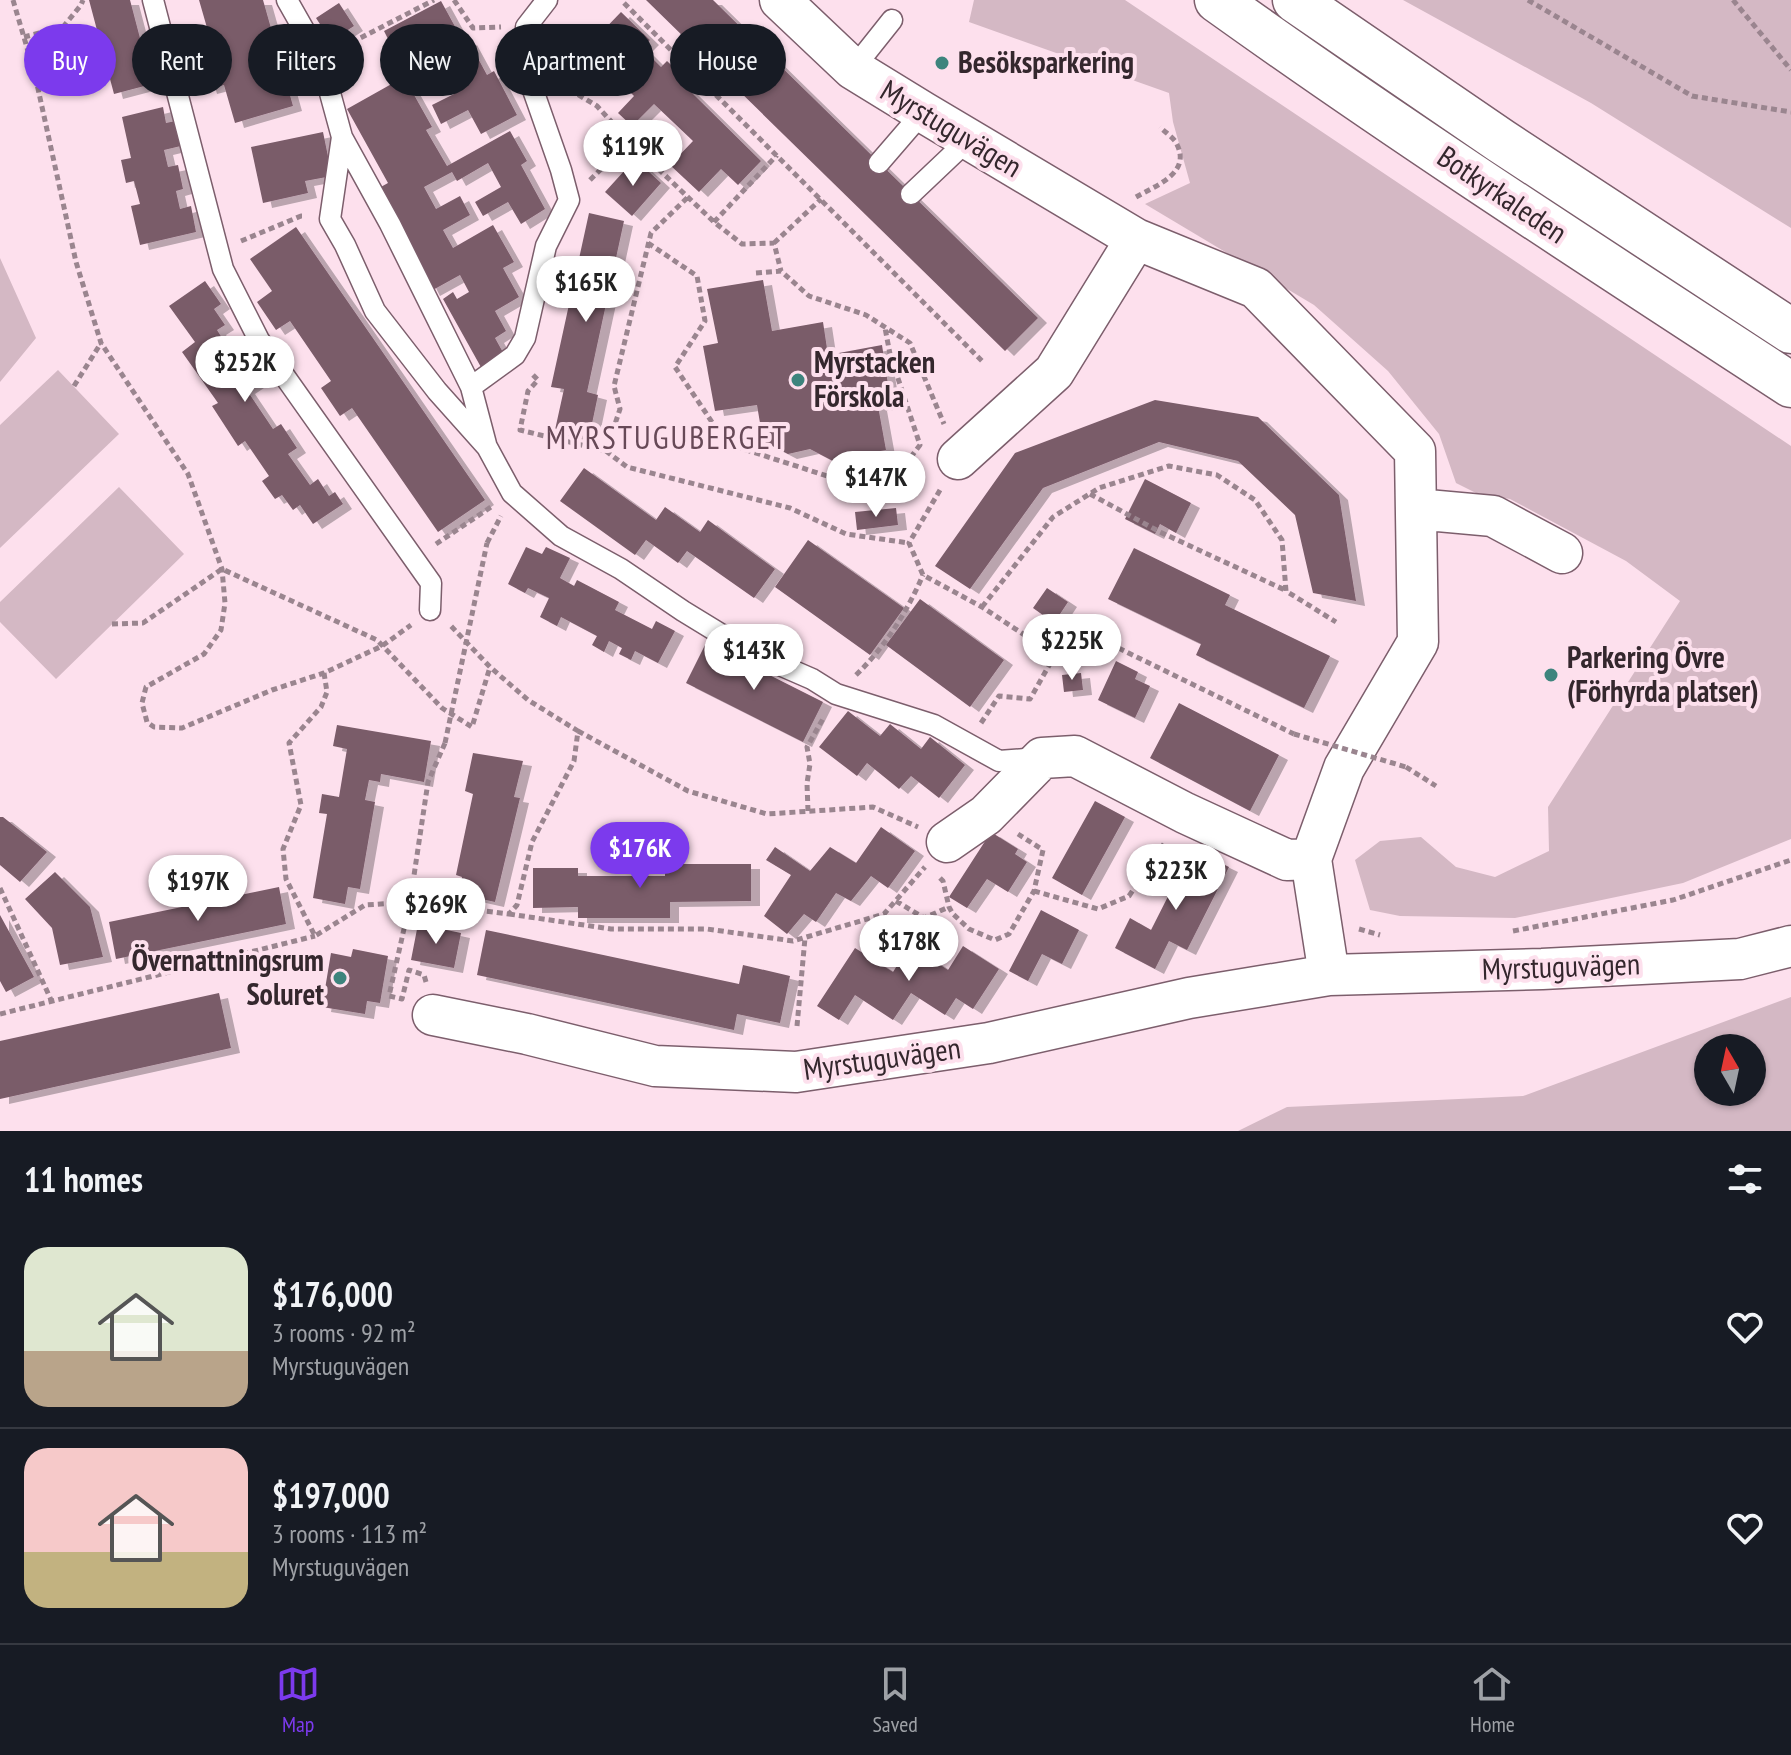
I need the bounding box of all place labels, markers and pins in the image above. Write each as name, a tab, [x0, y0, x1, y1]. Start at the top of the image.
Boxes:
place label: Besöksparkering	[958, 42, 1134, 81]
marker: Besöksparkering	[933, 54, 951, 72]
pin: $119K	[577, 120, 689, 188]
pin: $165K	[530, 256, 642, 324]
pin: $252K	[189, 336, 301, 404]
place label: Myrstacken Förskola	[814, 342, 935, 415]
marker: Myrstacken Förskola	[789, 371, 807, 389]
pin: $147K	[820, 451, 932, 519]
pin: $225K	[1016, 614, 1128, 682]
pin: $143K	[698, 624, 810, 692]
place label: Parkering Övre (Förhyrda platser)	[1567, 637, 1759, 710]
marker: Parkering Övre (Förhyrda platser)	[1542, 666, 1560, 684]
pin: $176K	[584, 822, 696, 890]
pin: $223K	[1120, 844, 1232, 912]
pin: $197K	[142, 855, 254, 923]
pin: $269K	[380, 878, 492, 946]
pin: $178K	[853, 915, 965, 983]
place label: Övernattningsrum Soluret	[131, 940, 324, 1013]
marker: Övernattningsrum Soluret	[331, 969, 349, 987]

